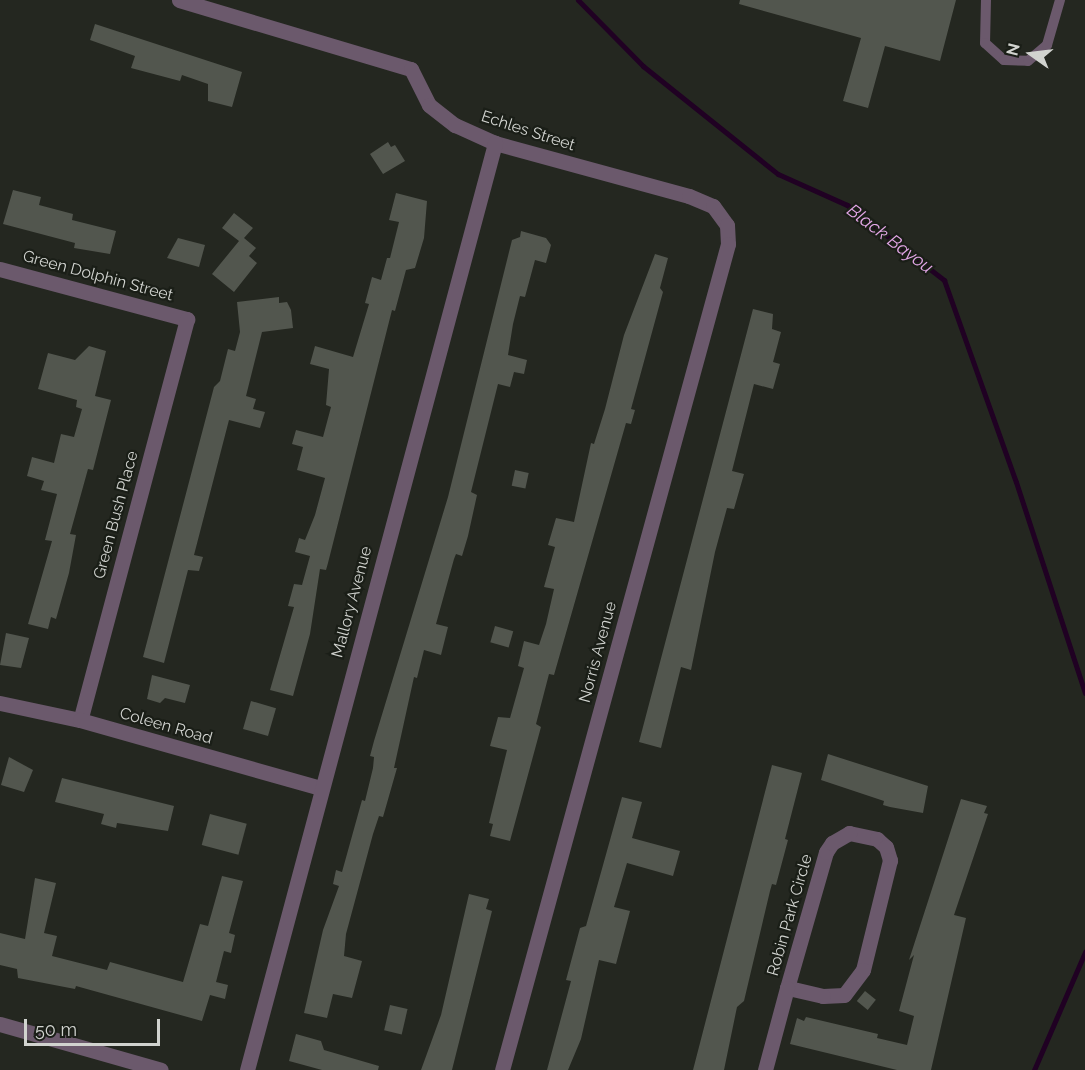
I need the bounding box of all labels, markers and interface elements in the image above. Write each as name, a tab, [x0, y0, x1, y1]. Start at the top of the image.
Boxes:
north arrow	[1001, 24, 1061, 84]
text: N	[1002, 41, 1024, 58]
street label: Echles Street	[479, 107, 577, 155]
water label: Black Bayou	[843, 200, 937, 278]
street label: Green Dolphin Street	[21, 247, 175, 305]
street label: Green Bush Place	[90, 449, 142, 581]
street label: Mallory Avenue	[328, 544, 376, 660]
street label: Norris Avenue	[575, 599, 621, 705]
street label: Coleen Road	[117, 704, 215, 748]
street label: Robin Park Circle	[763, 852, 817, 978]
scale bar	[27, 1007, 164, 1045]
text: 50 m	[35, 1019, 77, 1040]

